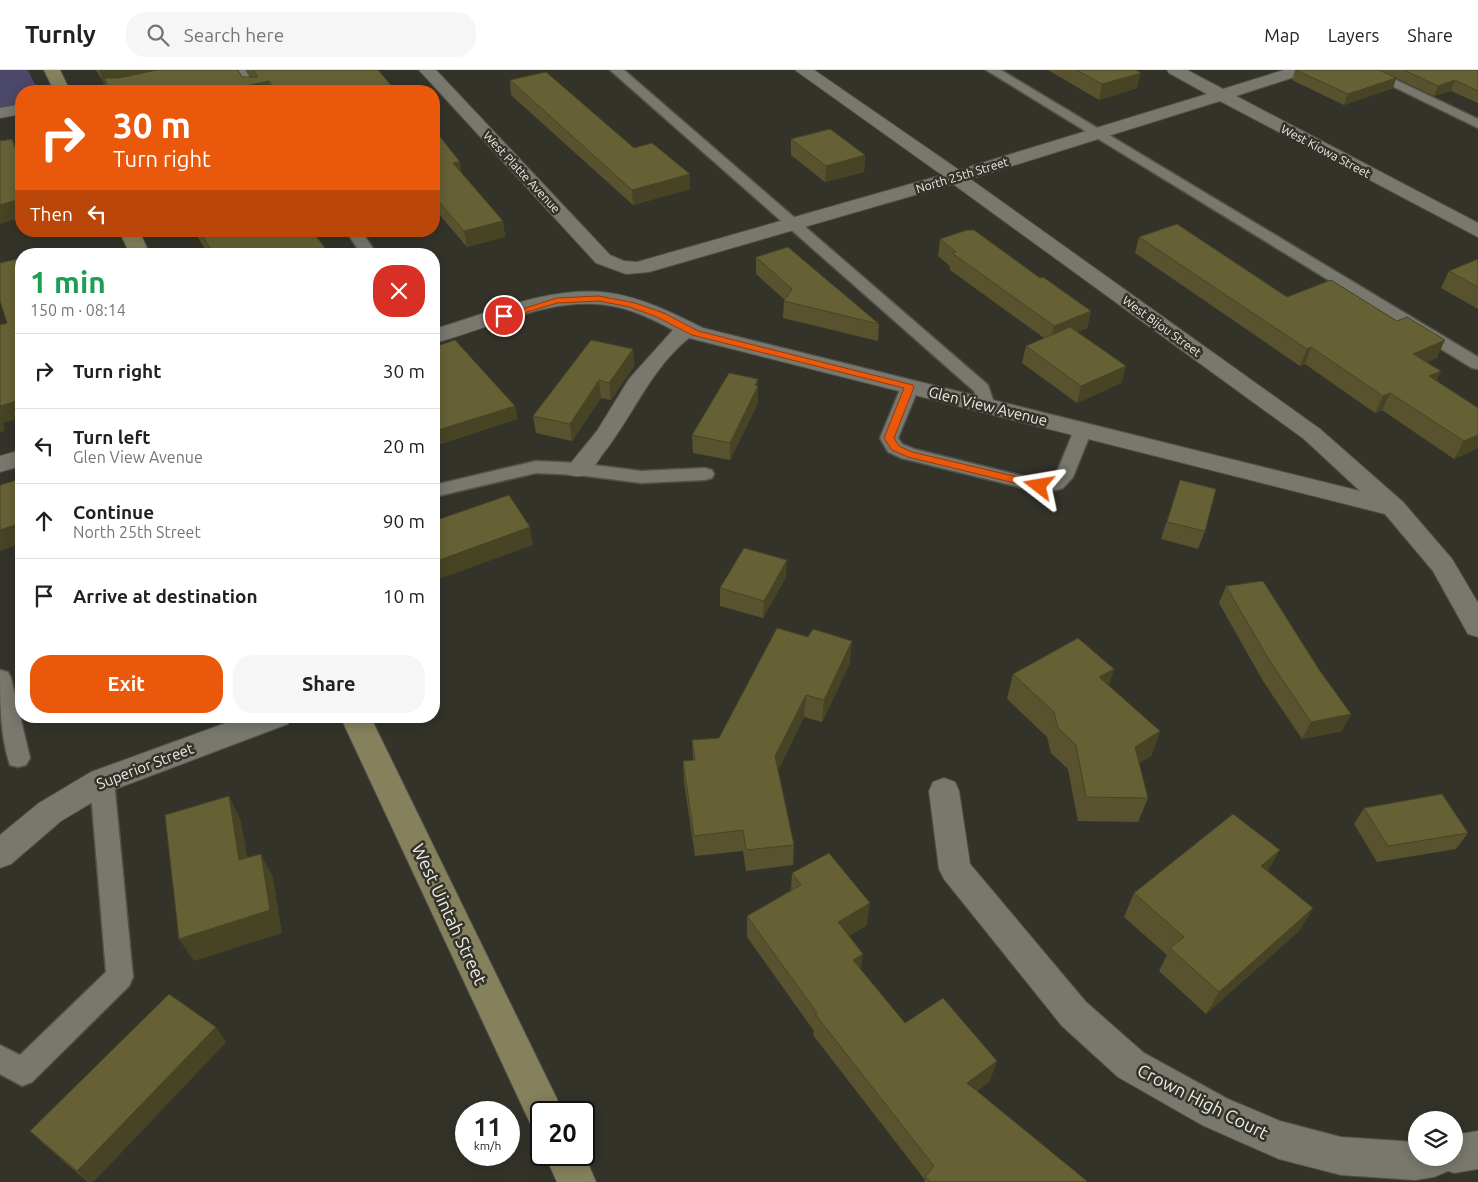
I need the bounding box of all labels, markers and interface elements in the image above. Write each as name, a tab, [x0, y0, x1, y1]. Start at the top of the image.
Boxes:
search box	[126, 12, 476, 57]
text: Turnly	[25, 21, 96, 48]
icon: search	[144, 21, 172, 49]
text: Search here	[184, 24, 284, 46]
text: Map	[1264, 25, 1300, 45]
text: Layers	[1328, 25, 1379, 45]
text: Share	[1407, 25, 1453, 45]
icon: right	[30, 105, 95, 170]
text: 30 m	[113, 105, 191, 145]
street label: West Kiowa Street	[1279, 122, 1373, 180]
street label: West Platte Avenue	[481, 129, 563, 215]
text: Turn right	[113, 146, 211, 171]
street label: North 25th Street	[914, 155, 1010, 195]
icon: left	[83, 200, 111, 228]
text: Then	[30, 203, 73, 225]
text: 1 min	[30, 265, 106, 299]
button: close	[373, 265, 425, 317]
street label: West Bijou Street	[1120, 293, 1204, 359]
pin	[483, 295, 525, 337]
text: 150 m · 08:14	[30, 301, 126, 319]
icon: arrive	[490, 302, 518, 330]
icon: right	[30, 357, 58, 385]
text: Turn right	[73, 360, 161, 382]
text: 30 m	[383, 360, 425, 382]
street label: Glen View Avenue	[927, 383, 1049, 429]
text: Turn left	[73, 426, 151, 448]
icon: left	[30, 432, 58, 460]
text: 20 m	[383, 435, 425, 457]
text: Glen View Avenue	[73, 448, 203, 466]
position arrow	[1012, 459, 1064, 511]
text: Continue	[73, 501, 154, 523]
icon: ahead	[30, 507, 58, 535]
text: 90 m	[383, 510, 425, 532]
text: North 25th Street	[73, 523, 201, 541]
icon: arrive	[30, 582, 58, 610]
text: Arrive at destination	[73, 585, 258, 607]
text: 10 m	[383, 585, 425, 607]
button: Exit	[30, 655, 223, 713]
button: Share	[233, 655, 425, 713]
street label: Superior Street	[94, 740, 196, 792]
street label: West Uintah Street	[409, 840, 491, 988]
street label: Crown High Court	[1134, 1059, 1272, 1143]
speed limit sign: 20	[530, 1101, 595, 1166]
map controls	[1408, 1111, 1463, 1166]
button: layers	[1408, 1111, 1463, 1166]
text: 11	[473, 1113, 502, 1141]
text: km/h	[474, 1139, 501, 1152]

